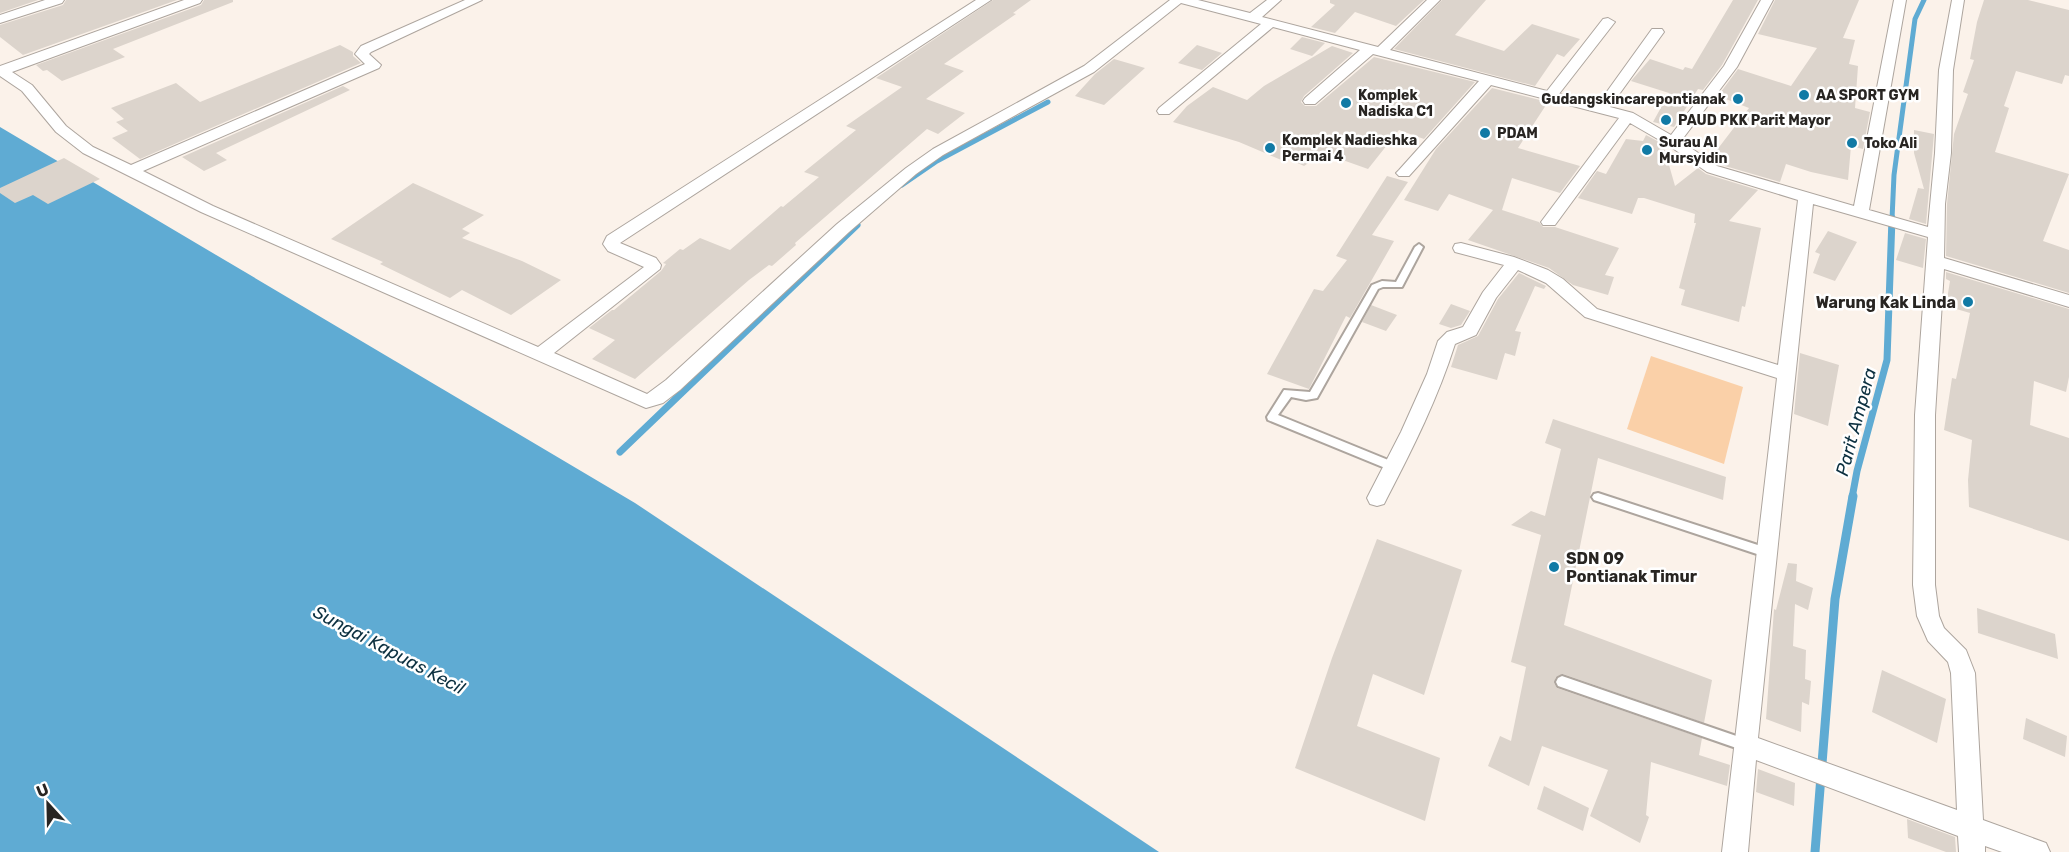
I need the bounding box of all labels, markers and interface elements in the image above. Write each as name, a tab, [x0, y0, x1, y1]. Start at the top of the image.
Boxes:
place label: Komplek Nadiska C1	[1358, 87, 1433, 120]
place label: AA SPORT GYM	[1816, 87, 1919, 104]
marker: AA SPORT GYM	[1797, 88, 1811, 102]
place label: Gudangskincarepontianak	[1541, 91, 1727, 108]
marker: Gudangskincarepontianak	[1731, 92, 1745, 106]
marker: Komplek Nadiska C1	[1339, 96, 1353, 110]
place label: PAUD PKK Parit Mayor	[1678, 112, 1831, 129]
marker: PAUD PKK Parit Mayor	[1659, 113, 1673, 127]
place label: PDAM	[1497, 125, 1538, 142]
marker: PDAM	[1478, 126, 1492, 140]
place label: Komplek Nadieshka Permai 4	[1282, 132, 1417, 165]
place label: Surau Al Mursyidin	[1659, 134, 1728, 167]
place label: Toko Ali	[1864, 135, 1917, 152]
marker: Toko Ali	[1845, 136, 1859, 150]
marker: Komplek Nadieshka Permai 4	[1263, 141, 1277, 155]
marker: Surau Al Mursyidin	[1640, 143, 1654, 157]
place label: Warung Kak Linda	[1816, 293, 1956, 312]
marker: Warung Kak Linda	[1961, 295, 1975, 309]
water label: Parit Ampera	[1831, 365, 1881, 478]
place label: SDN 09 Pontianak Timur	[1566, 549, 1698, 586]
marker: SDN 09 Pontianak Timur	[1547, 560, 1561, 574]
water label: Sungai Kapuas Kecil	[309, 601, 469, 700]
north arrow	[18, 774, 78, 834]
text: U	[34, 780, 52, 802]

